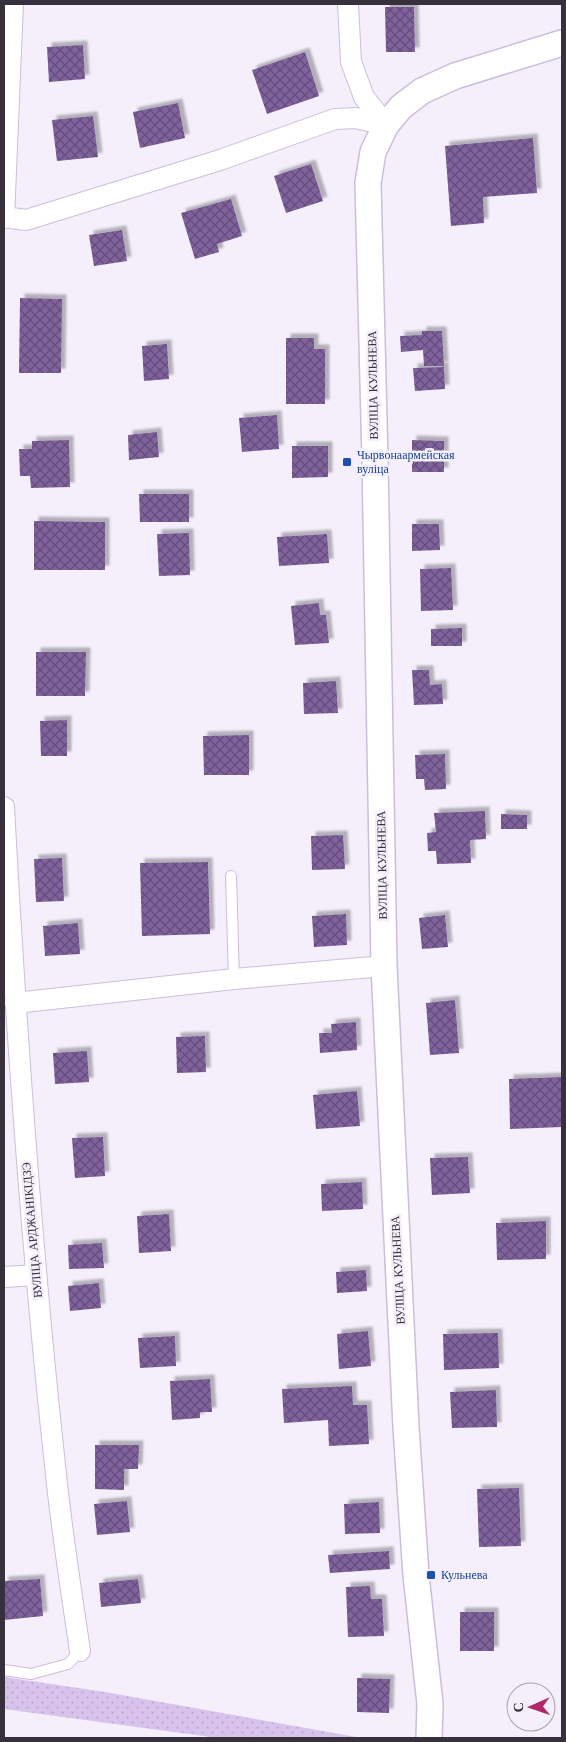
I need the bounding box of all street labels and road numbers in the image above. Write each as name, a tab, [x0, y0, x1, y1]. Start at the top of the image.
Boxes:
street label: ВУЛІЦА КУЛЬНЕВА	[364, 330, 381, 440]
street label: ВУЛІЦА КУЛЬНЕВА	[373, 810, 390, 920]
street label: ВУЛІЦА АРДЖАНІКІДЗЭ	[18, 1161, 45, 1299]
street label: ВУЛІЦА КУЛЬНЕВА	[387, 1215, 408, 1325]

